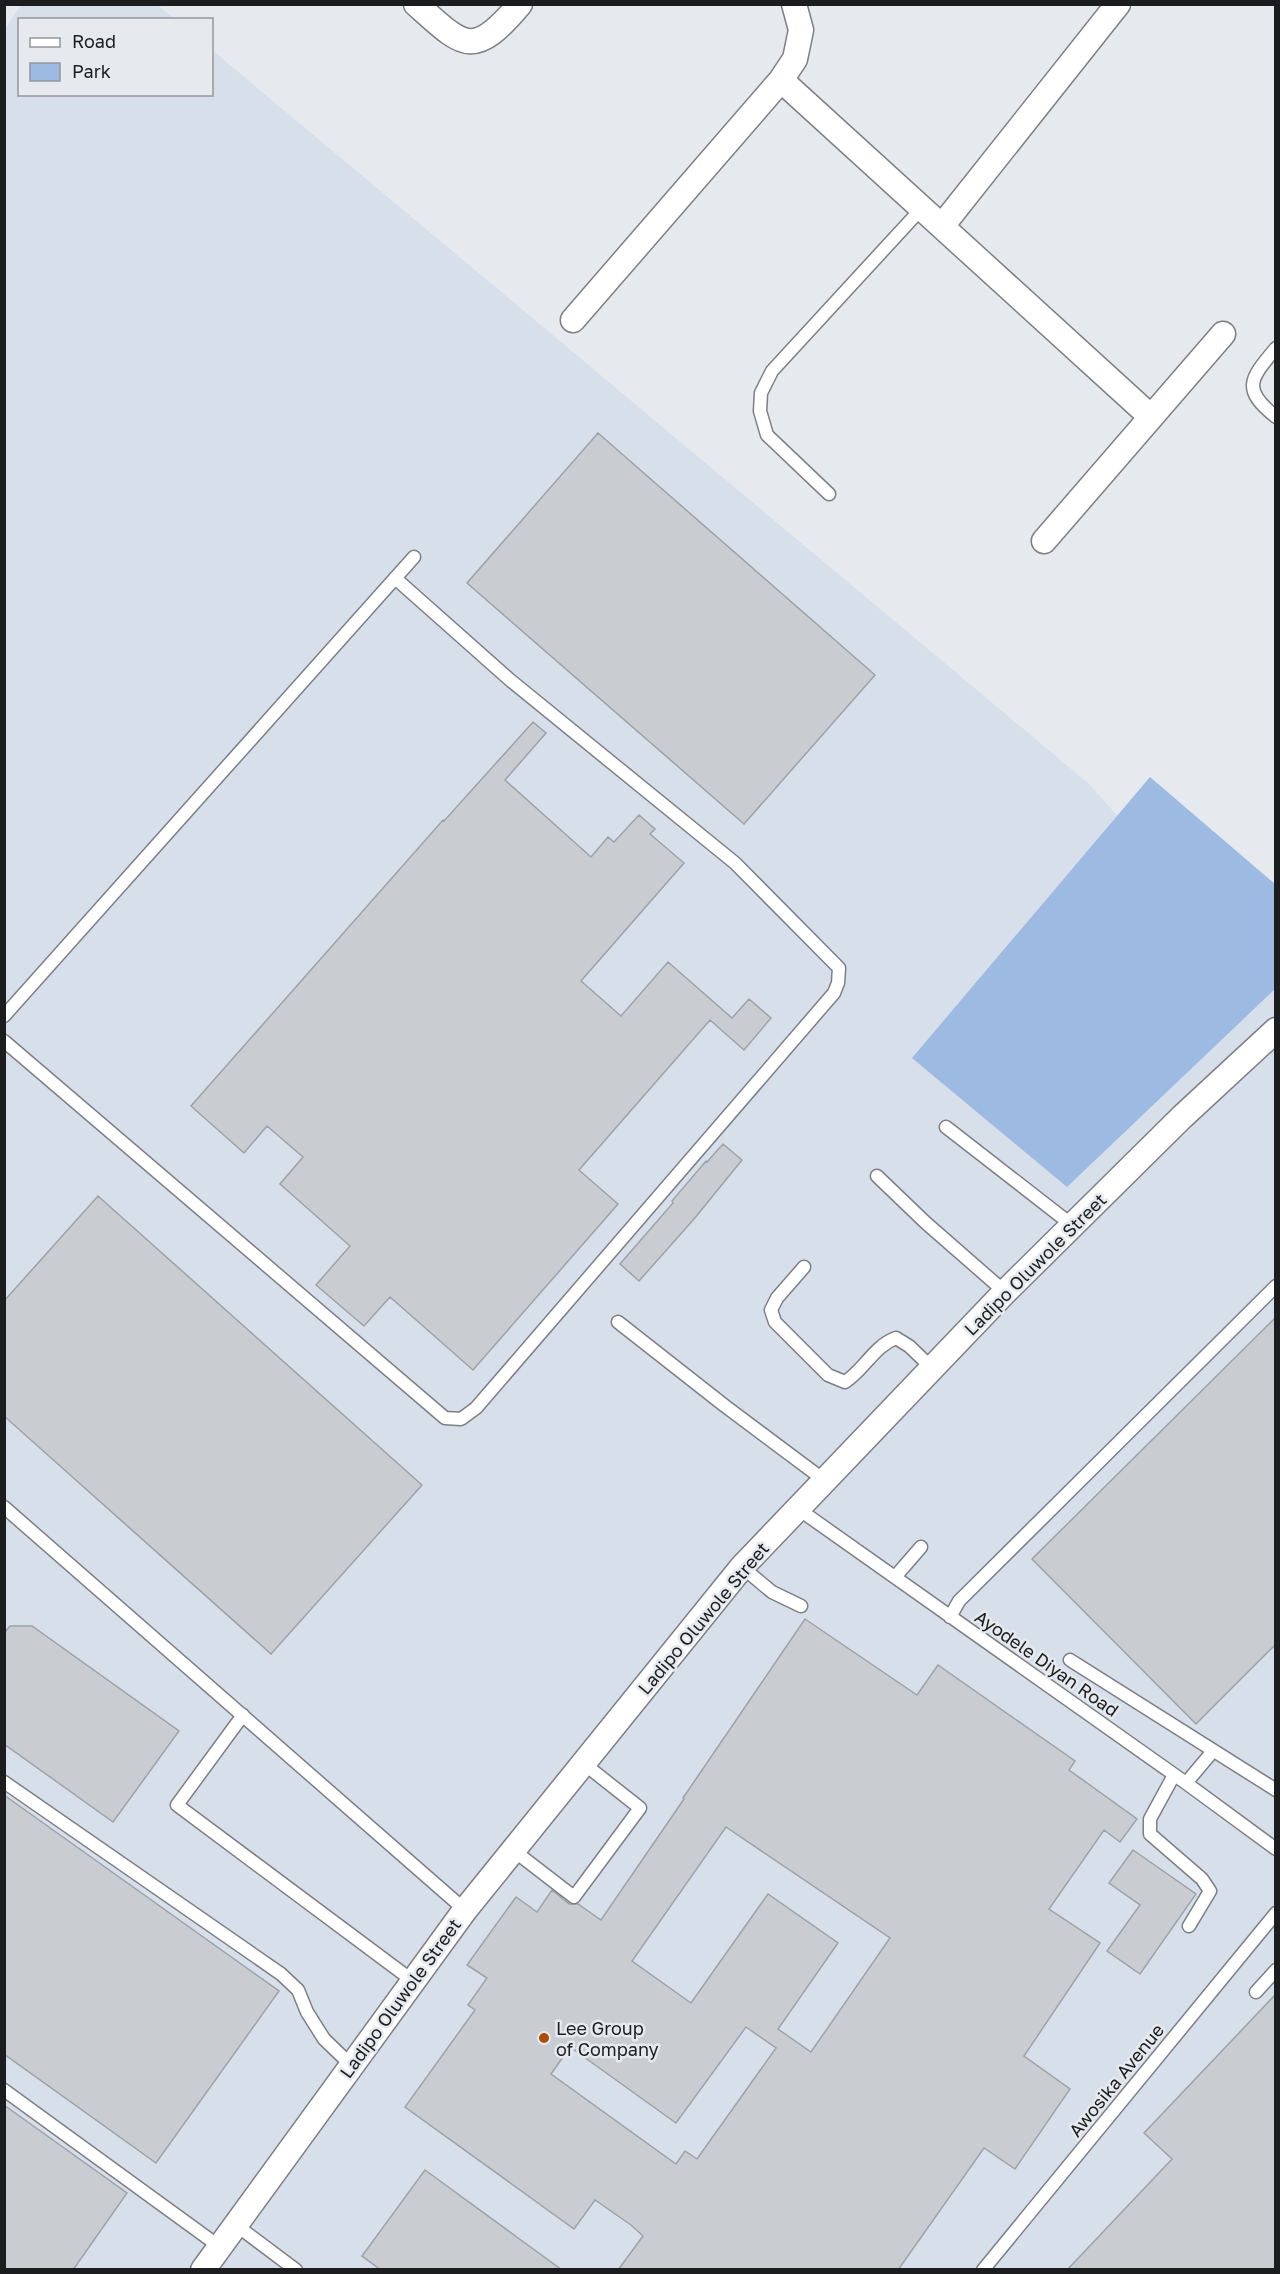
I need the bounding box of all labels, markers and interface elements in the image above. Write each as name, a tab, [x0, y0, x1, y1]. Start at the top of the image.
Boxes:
legend	[18, 18, 213, 96]
text: Road	[72, 30, 116, 52]
text: Park	[72, 60, 111, 82]
street label: Ladipo Oluwole Street	[959, 1188, 1111, 1340]
street label: Ladipo Oluwole Street	[633, 1537, 773, 1699]
street label: Ayodele Diyan Road	[971, 1605, 1123, 1721]
street label: Ladipo Oluwole Street	[335, 1914, 465, 2082]
place label: Lee Group of Company	[556, 2017, 659, 2060]
street label: Awosika Avenue	[1064, 2019, 1168, 2141]
marker: Lee Group of Company	[537, 2031, 551, 2045]

